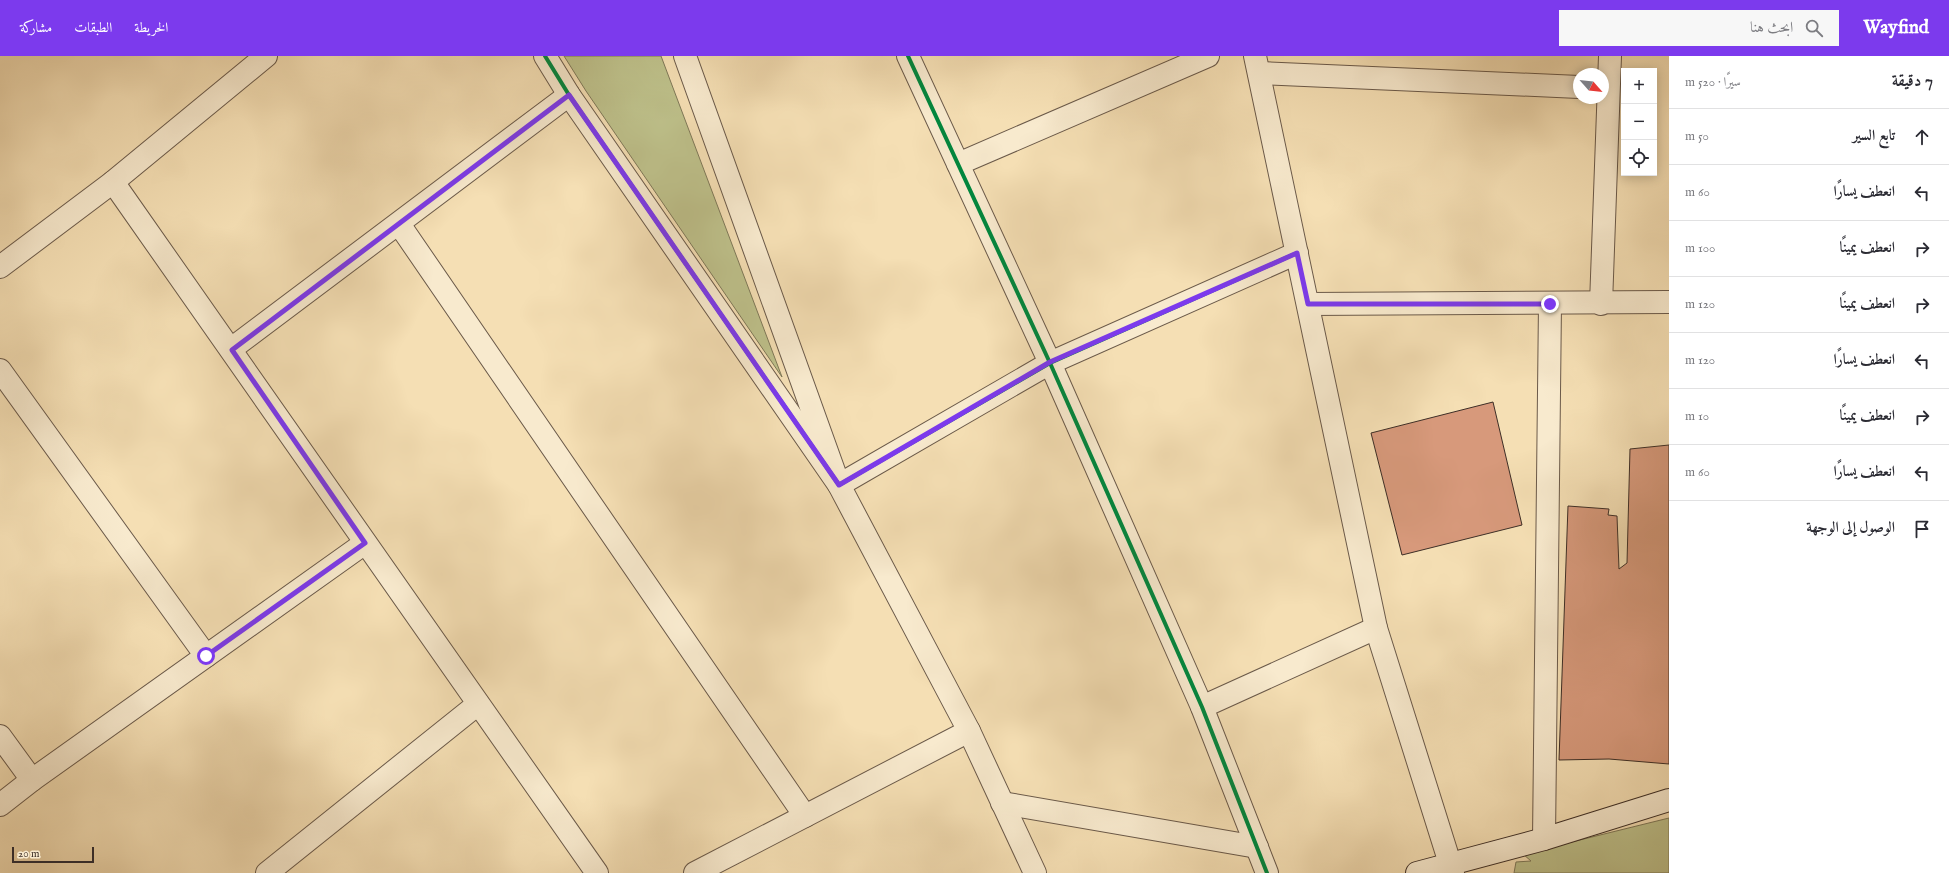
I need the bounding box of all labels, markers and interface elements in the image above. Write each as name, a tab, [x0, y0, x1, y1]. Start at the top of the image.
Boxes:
search box	[1559, 10, 1839, 46]
text: Wayfind	[1863, 16, 1929, 40]
icon: search	[1803, 17, 1825, 39]
text: ابحث هنا	[1750, 18, 1793, 37]
text: مشاركة	[20, 19, 52, 37]
text: الطبقات	[74, 19, 112, 37]
text: الخريطة	[134, 19, 168, 37]
north arrow	[1573, 68, 1609, 104]
map controls	[1621, 68, 1657, 176]
button: +	[1621, 68, 1657, 104]
text: 7 دقيقة	[1892, 71, 1933, 92]
text: سيرًا · 520 m	[1685, 74, 1741, 91]
button: −	[1621, 104, 1657, 140]
text: تابع السير	[1853, 126, 1895, 145]
icon: ahead	[1911, 126, 1933, 148]
text: 50 m	[1685, 128, 1709, 145]
button: locate	[1621, 140, 1657, 176]
text: انعطف يسارًا	[1833, 182, 1895, 201]
icon: left	[1911, 182, 1933, 204]
text: 60 m	[1685, 184, 1710, 201]
text: انعطف يمينًا	[1839, 238, 1895, 257]
icon: right	[1911, 238, 1933, 260]
text: 100 m	[1685, 240, 1715, 257]
text: انعطف يمينًا	[1839, 294, 1895, 313]
icon: right	[1911, 294, 1933, 316]
route end	[1541, 295, 1559, 313]
text: 120 m	[1685, 296, 1715, 313]
text: انعطف يسارًا	[1833, 350, 1895, 369]
icon: left	[1911, 350, 1933, 372]
text: 120 m	[1685, 352, 1715, 369]
text: انعطف يمينًا	[1839, 406, 1895, 425]
icon: right	[1911, 406, 1933, 428]
text: 10 m	[1685, 408, 1709, 425]
text: انعطف يسارًا	[1833, 462, 1895, 481]
icon: left	[1911, 462, 1933, 484]
text: 60 m	[1685, 464, 1710, 481]
text: الوصول إلى الوجهة	[1806, 518, 1895, 537]
icon: arrive	[1911, 518, 1933, 540]
route start	[197, 647, 215, 665]
scale bar	[12, 845, 94, 864]
text: 20 m	[18, 847, 39, 861]

